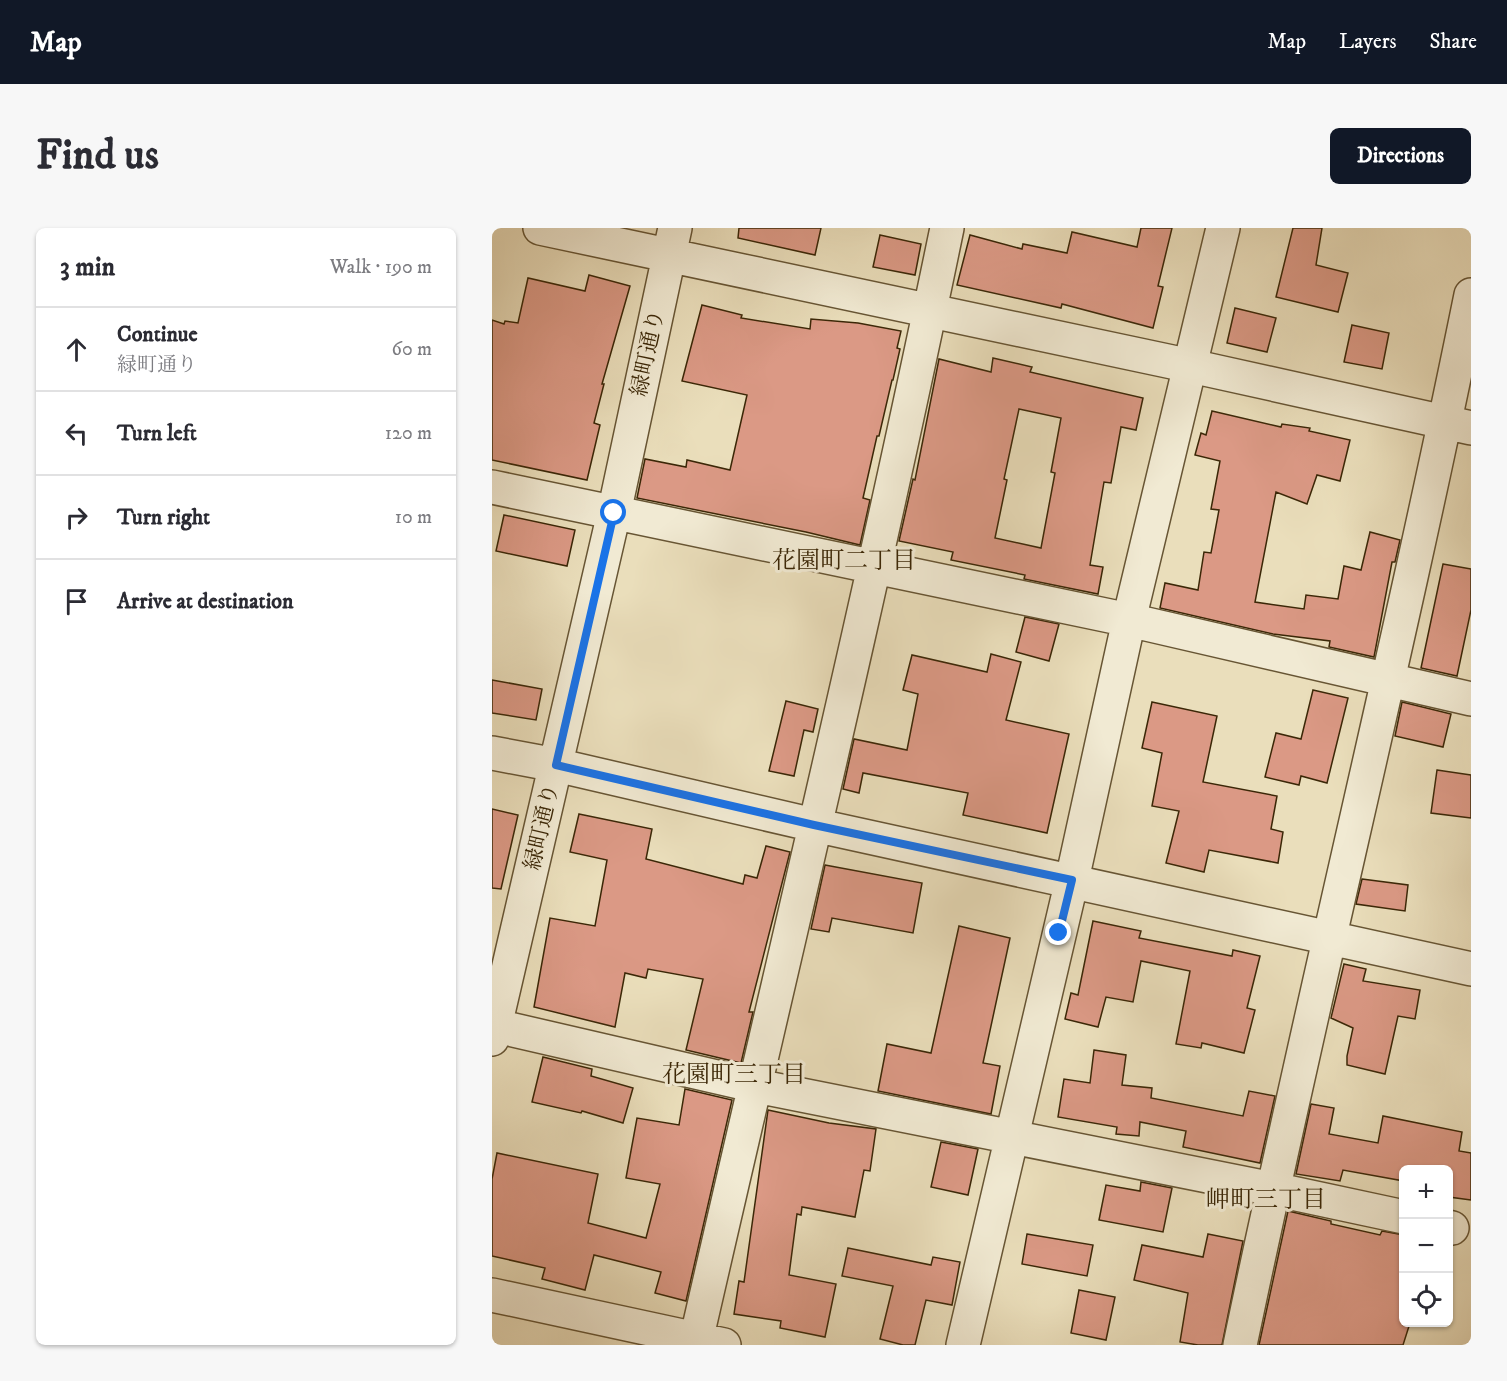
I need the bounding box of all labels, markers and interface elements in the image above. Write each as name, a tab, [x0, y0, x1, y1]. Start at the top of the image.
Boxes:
text: Map	[30, 25, 82, 60]
text: Map	[1267, 29, 1306, 55]
text: Layers	[1339, 29, 1397, 55]
text: Share	[1430, 29, 1477, 55]
button: Directions	[1330, 128, 1471, 184]
text: Find us	[36, 130, 159, 182]
text: 3 min	[60, 251, 115, 284]
text: Walk · 190 m	[330, 255, 432, 280]
street label: 緑町通り	[626, 307, 670, 399]
text: Continue	[117, 321, 198, 348]
icon: ahead	[60, 333, 93, 366]
text: 60 m	[392, 337, 432, 362]
text: 緑町通り	[117, 353, 197, 378]
icon: left	[60, 417, 93, 450]
text: Turn left	[117, 420, 197, 447]
text: 120 m	[385, 421, 432, 446]
route start	[600, 499, 626, 525]
icon: right	[60, 501, 93, 534]
text: Turn right	[117, 504, 210, 531]
text: 10 m	[395, 505, 432, 530]
district label: 花園町二丁目	[772, 546, 916, 576]
icon: arrive	[60, 585, 93, 618]
text: Arrive at destination	[117, 588, 294, 615]
street label: 緑町通り	[519, 781, 565, 873]
route end	[1045, 919, 1071, 945]
district label: 花園町三丁目	[662, 1060, 806, 1090]
map controls	[1399, 1165, 1453, 1327]
button: +	[1399, 1165, 1453, 1219]
district label: 岬町三丁目	[1206, 1185, 1326, 1215]
button: −	[1399, 1219, 1453, 1273]
button: locate	[1399, 1273, 1453, 1327]

